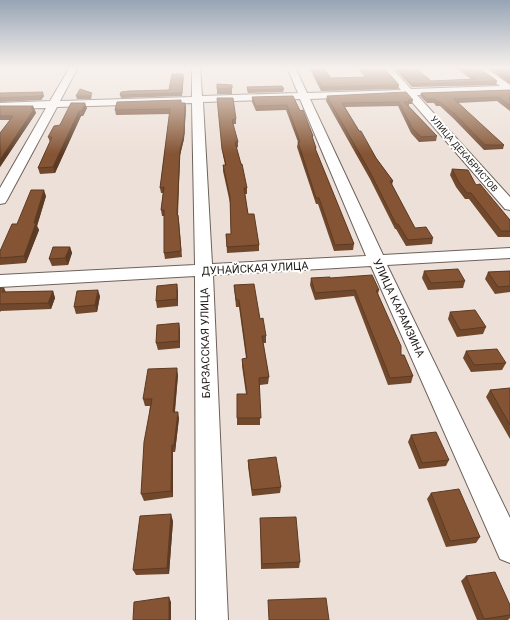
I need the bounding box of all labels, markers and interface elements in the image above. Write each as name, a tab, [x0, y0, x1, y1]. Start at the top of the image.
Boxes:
street label: УЛИЦА ДЕКАБРИСТОВ	[428, 114, 500, 194]
street label: УЛИЦА КАРАМЗИНА	[370, 257, 427, 360]
street label: ДУНАЙСКАЯ УЛИЦА	[201, 259, 310, 278]
street label: БАРЗАССКАЯ УЛИЦА	[198, 287, 213, 398]

